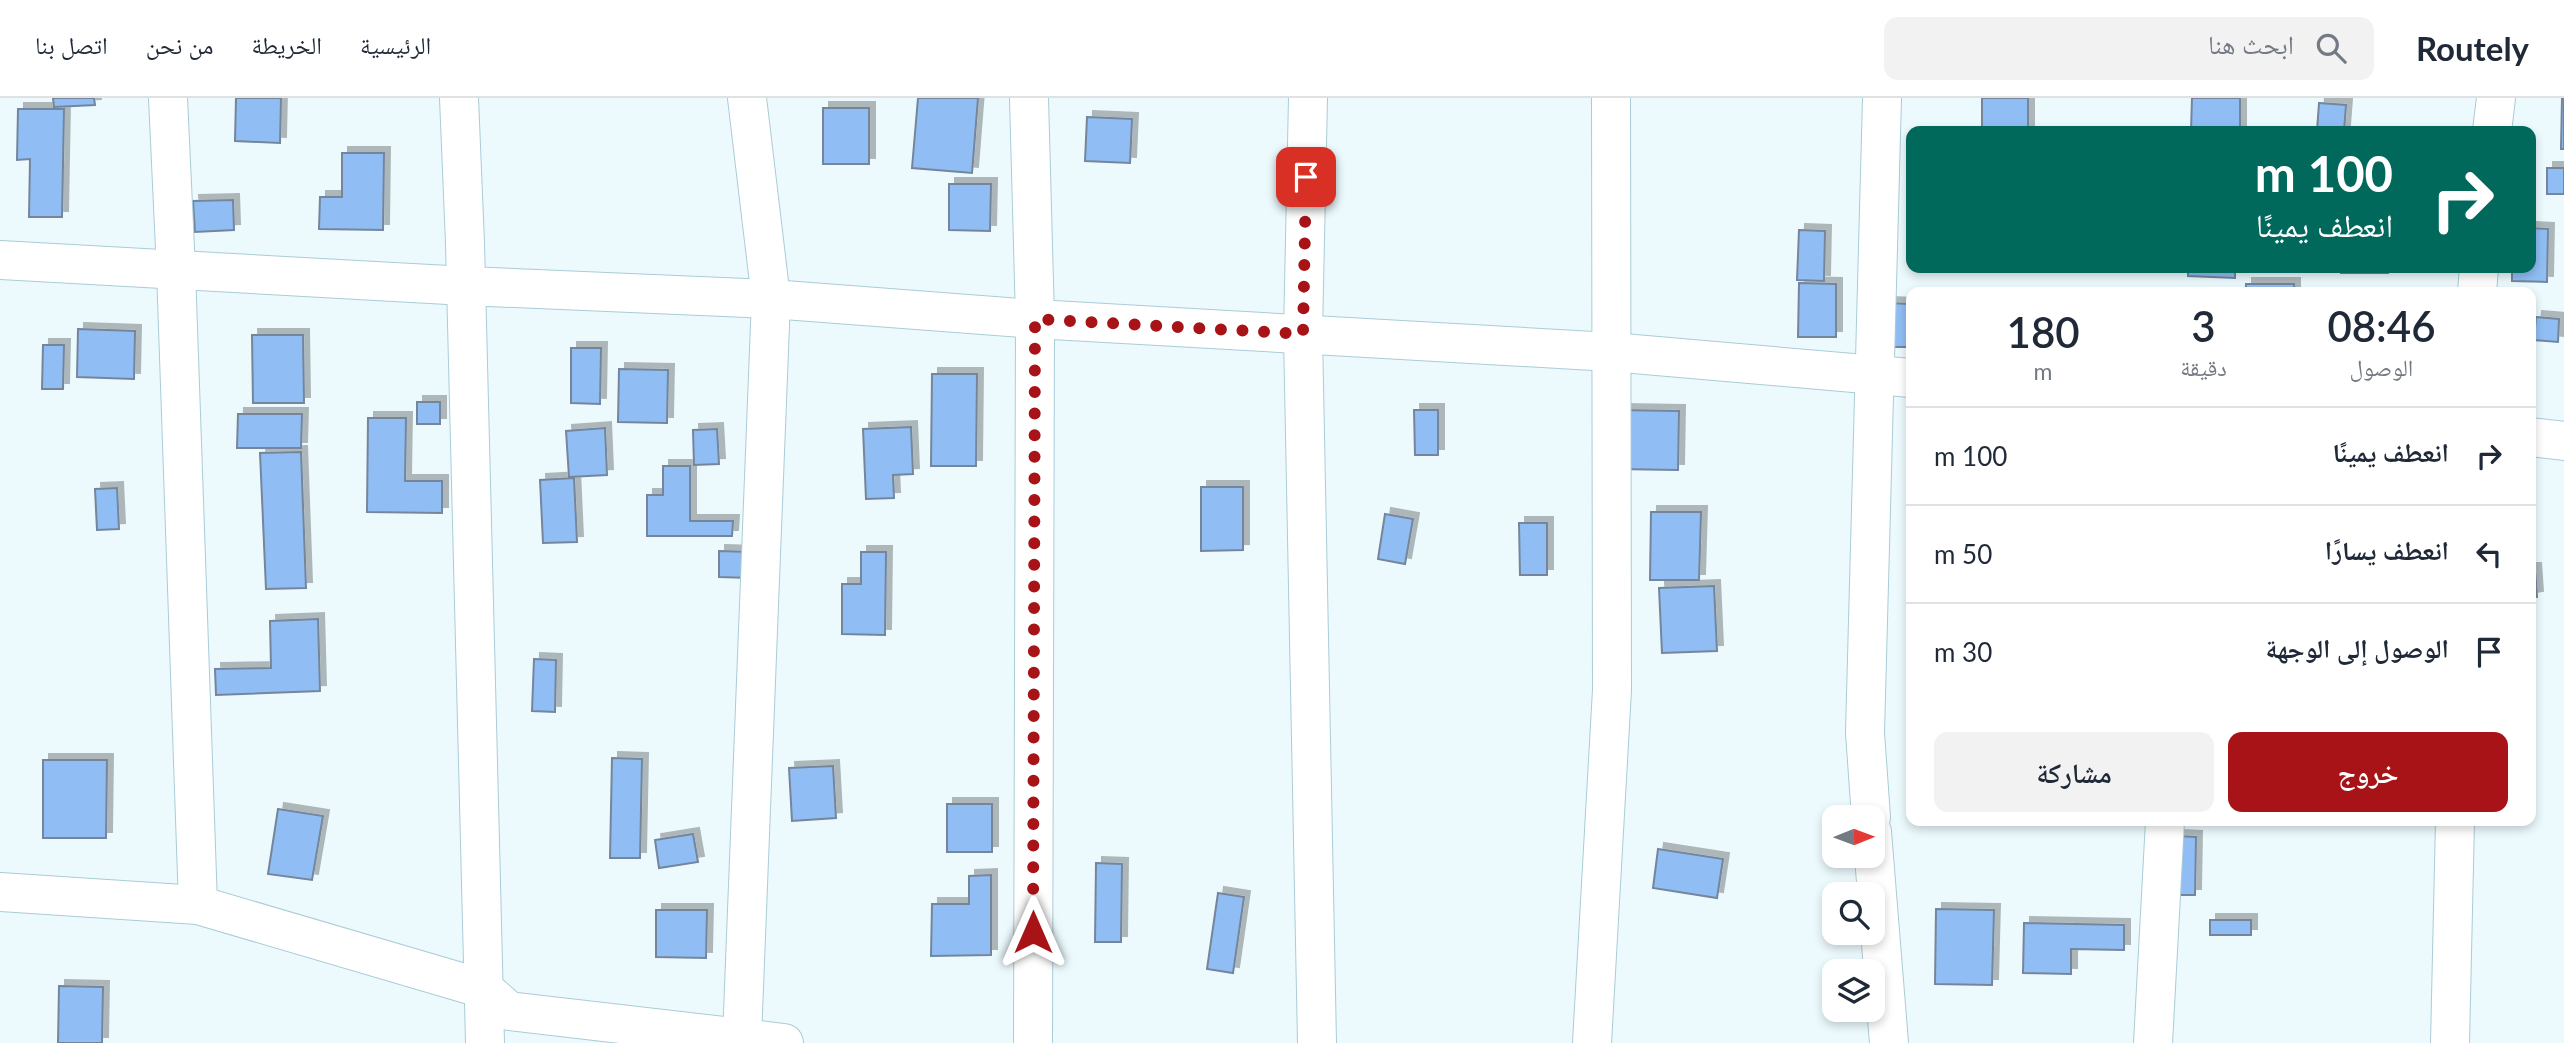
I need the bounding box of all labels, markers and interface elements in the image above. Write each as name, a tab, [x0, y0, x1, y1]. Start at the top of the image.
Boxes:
search box	[1884, 17, 2374, 80]
text: ابحث هنا	[2208, 28, 2294, 60]
text: Routely	[2416, 28, 2529, 68]
icon: search	[2312, 29, 2350, 67]
text: اتصل بنا	[35, 30, 108, 59]
text: من نحن	[146, 30, 213, 59]
text: الخريطة	[251, 30, 322, 59]
text: الرئيسية	[360, 30, 431, 59]
text: 100 m	[2255, 144, 2393, 202]
pin	[1276, 147, 1336, 207]
icon: right	[2417, 154, 2508, 245]
icon: arrive	[1287, 158, 1325, 196]
text: انعطف يمينًا	[2256, 205, 2393, 244]
text: 3	[2191, 301, 2216, 351]
text: 08:46	[2327, 301, 2436, 351]
text: 180	[2007, 307, 2080, 357]
text: دقيقة	[2180, 353, 2227, 381]
text: الوصول	[2350, 353, 2413, 381]
text: m	[2034, 357, 2053, 385]
text: انعطف يمينًا	[2332, 436, 2449, 468]
icon: right	[2470, 437, 2508, 475]
text: 100 m	[1934, 440, 2007, 472]
text: انعطف يسارًا	[2325, 534, 2449, 566]
icon: left	[2470, 535, 2508, 573]
text: 50 m	[1934, 538, 1992, 570]
text: الوصول إلى الوجهة	[2265, 632, 2449, 664]
icon: arrive	[2470, 633, 2508, 671]
text: 30 m	[1934, 636, 1992, 668]
button: مشاركة	[1934, 732, 2214, 812]
button: خروج	[2228, 732, 2508, 812]
north arrow	[1822, 805, 1885, 868]
map controls	[1822, 805, 1885, 1022]
button: search	[1822, 882, 1885, 945]
position arrow	[996, 895, 1070, 969]
button: layers	[1822, 959, 1885, 1022]

